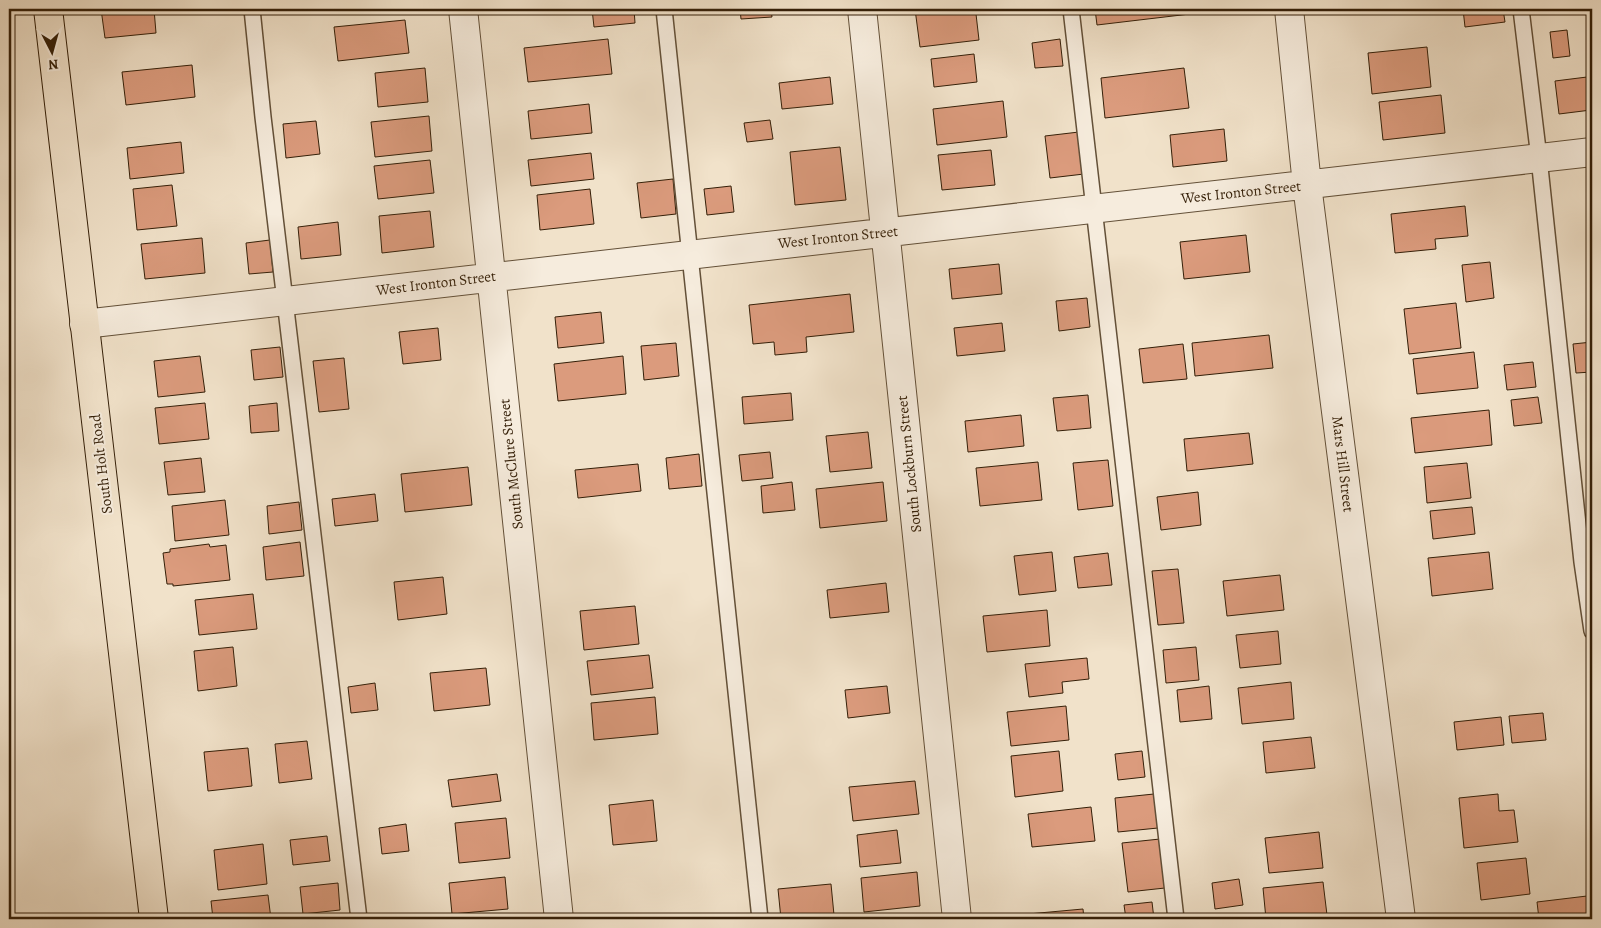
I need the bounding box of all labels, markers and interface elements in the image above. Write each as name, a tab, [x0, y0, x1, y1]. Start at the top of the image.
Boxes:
north arrow	[28, 28, 78, 78]
text: N	[47, 54, 59, 74]
street label: West Ironton Street	[1179, 176, 1302, 208]
street label: West Ironton Street	[776, 221, 899, 253]
street label: West Ironton Street	[374, 266, 497, 300]
street label: South Lockburn Street	[892, 394, 926, 533]
street label: South McClure Street	[494, 398, 528, 530]
street label: South Holt Road	[85, 412, 117, 515]
street label: Mars Hill Street	[1327, 415, 1359, 513]

